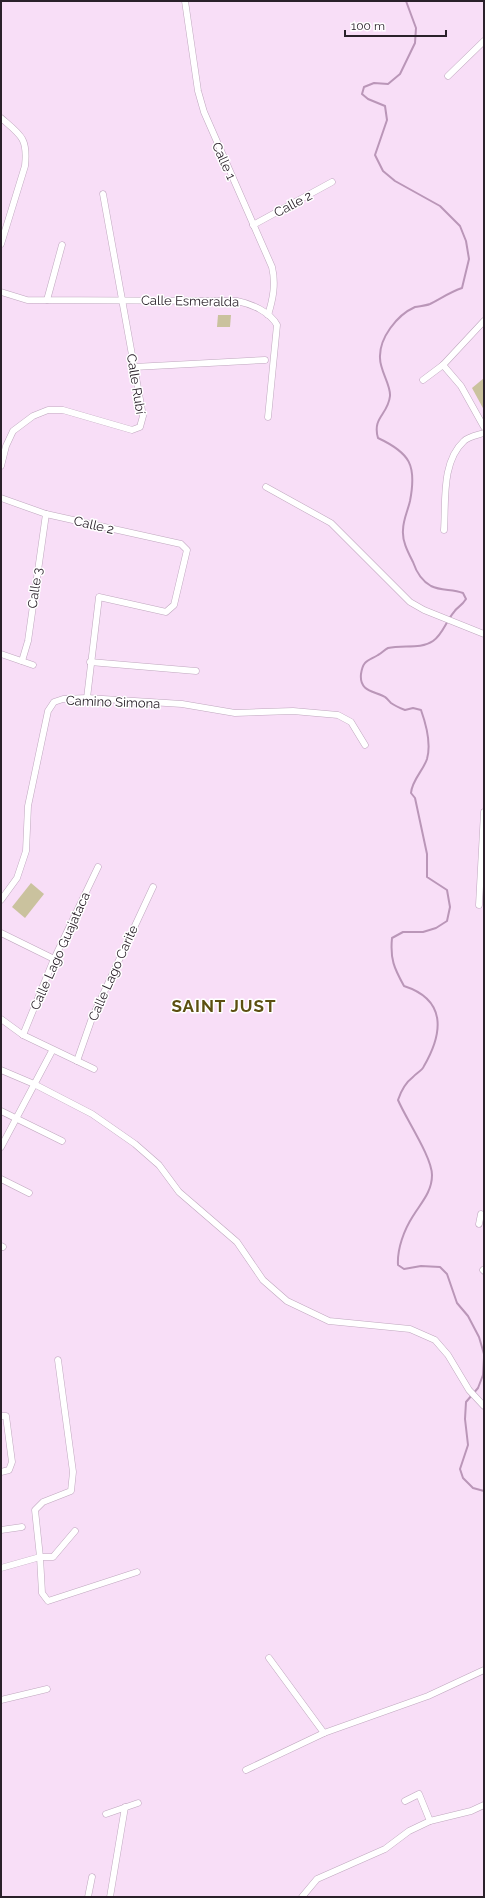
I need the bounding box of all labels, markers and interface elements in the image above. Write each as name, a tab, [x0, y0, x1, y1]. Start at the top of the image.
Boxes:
scale bar	[345, 12, 446, 38]
text: 100 m	[351, 19, 385, 33]
street label: Calle 1	[209, 140, 239, 183]
street label: Calle 2	[271, 188, 315, 220]
street label: Calle Esmeralda	[141, 293, 239, 309]
street label: Calle Rubí	[124, 353, 148, 415]
street label: Calle 2	[72, 513, 116, 537]
street label: Calle 3	[25, 567, 45, 609]
street label: Camino Simona	[66, 693, 160, 711]
street label: Calle Lago Guajataca	[27, 890, 93, 1012]
street label: Calle Lago Carite	[85, 923, 141, 1023]
district label: SAINT JUST	[171, 996, 277, 1016]

